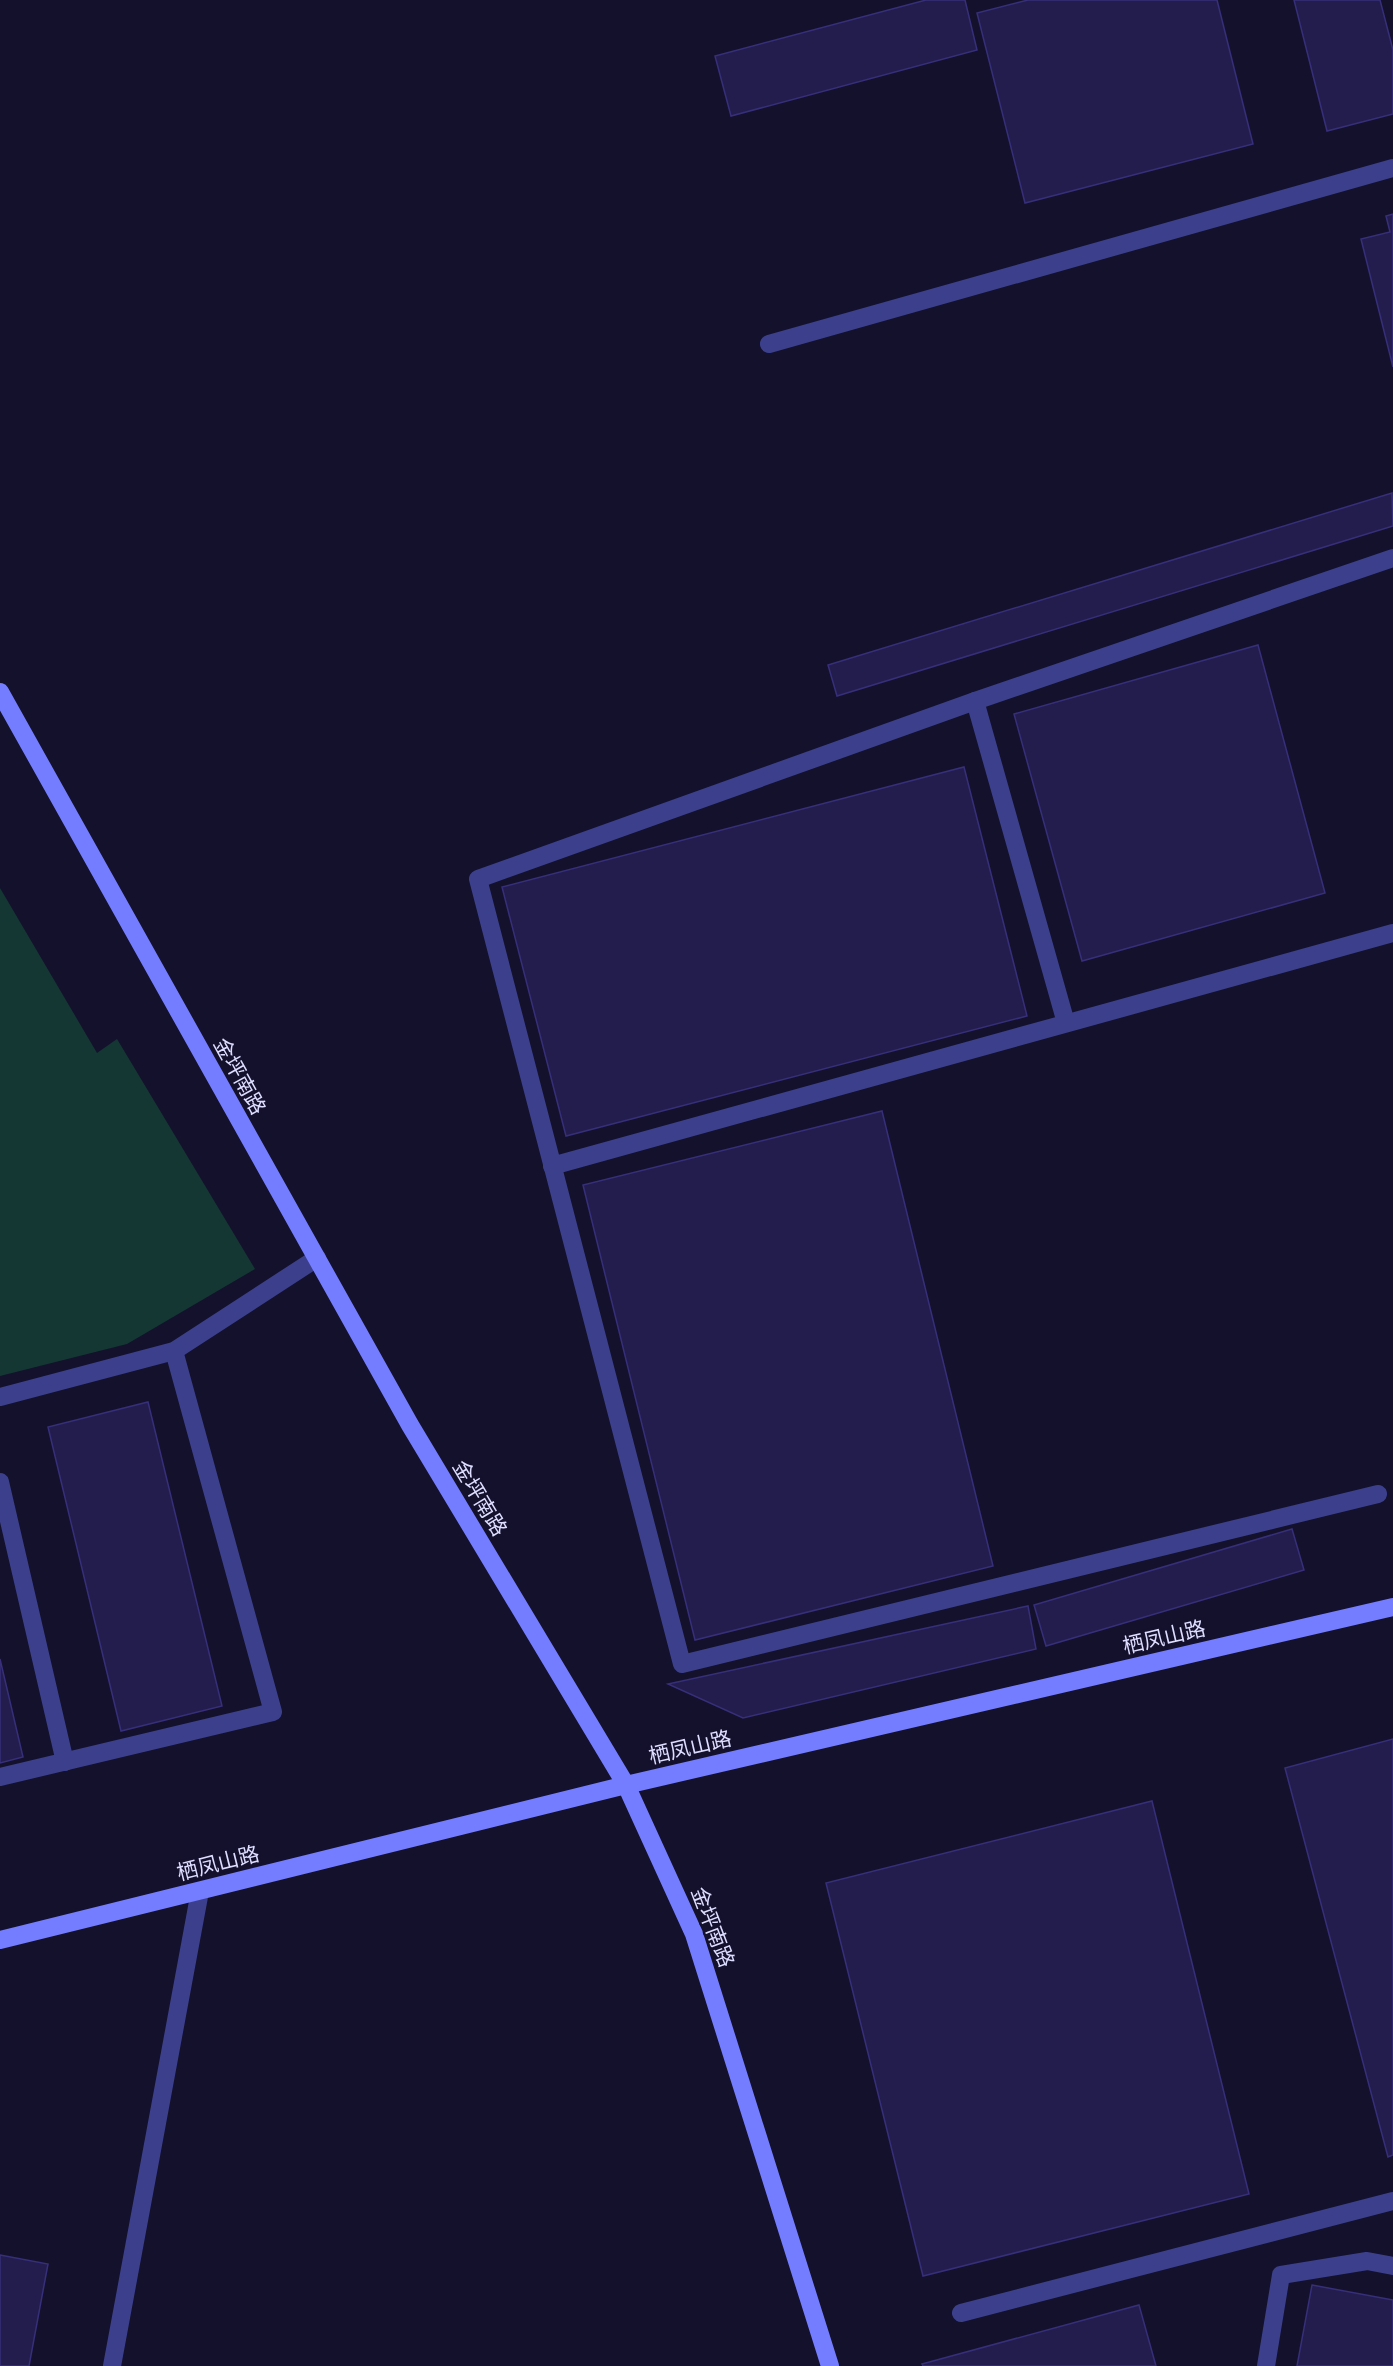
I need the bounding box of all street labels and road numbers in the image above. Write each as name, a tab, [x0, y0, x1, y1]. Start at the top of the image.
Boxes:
street label: 金坪南路	[210, 1034, 270, 1118]
street label: 金坪南路	[449, 1456, 511, 1540]
street label: 栖凤山路	[1120, 1616, 1208, 1658]
street label: 栖凤山路	[646, 1726, 734, 1768]
street label: 栖凤山路	[174, 1842, 262, 1884]
street label: 金坪南路	[687, 1884, 739, 1970]

